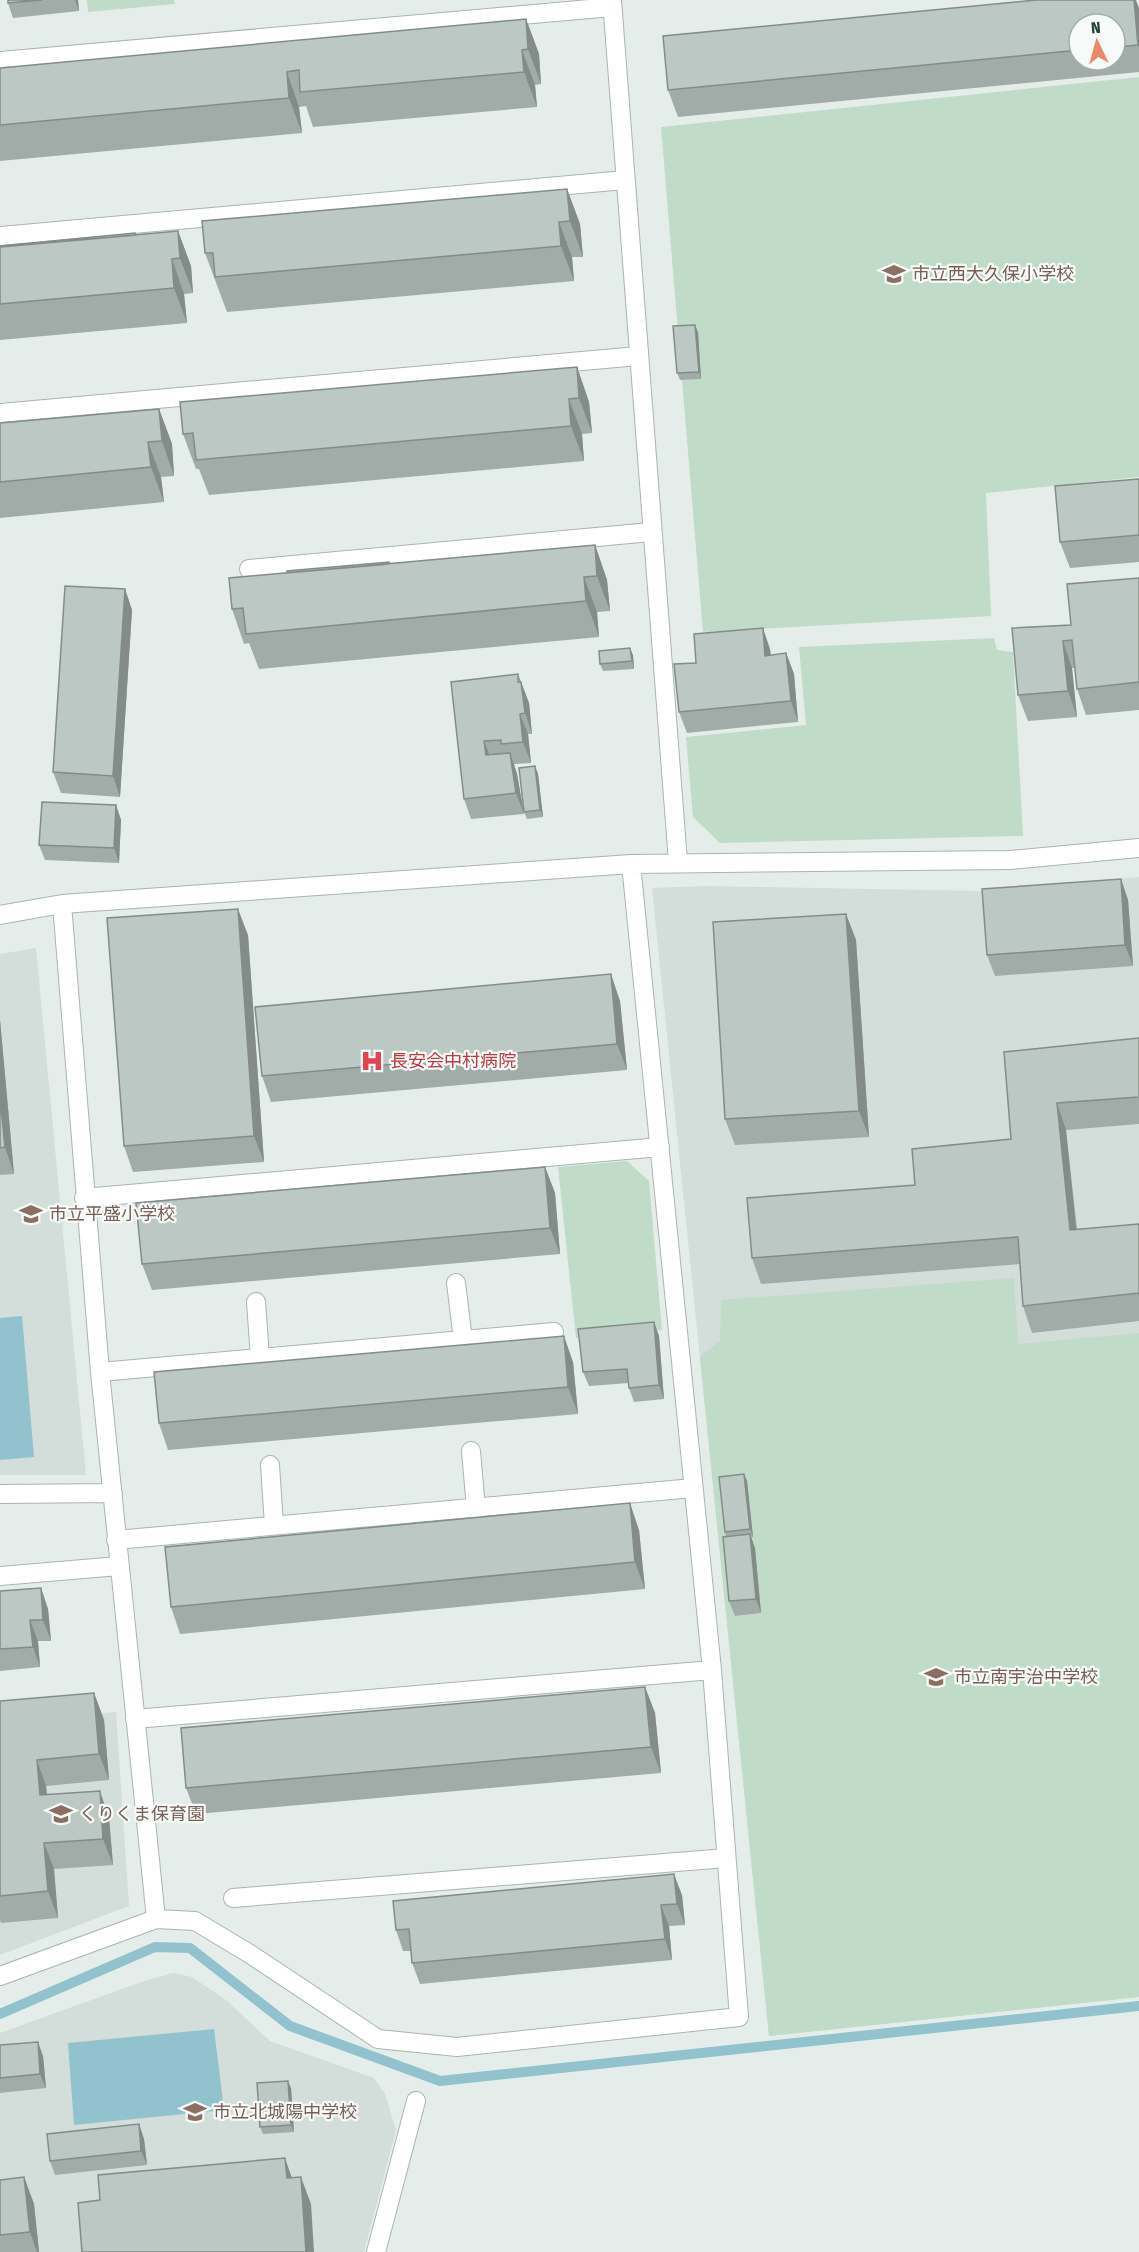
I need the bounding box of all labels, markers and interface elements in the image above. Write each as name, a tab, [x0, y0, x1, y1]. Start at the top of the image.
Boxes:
north arrow	[1067, 12, 1127, 72]
text: N	[1090, 18, 1101, 37]
school or university icon: 市立西大久保小学校	[881, 261, 907, 287]
place label: 市立西大久保小学校	[912, 263, 1074, 285]
hospital icon: 長安会中村病院	[359, 1048, 385, 1074]
place label: 長安会中村病院	[390, 1050, 516, 1072]
school or university icon: 市立平盛小学校	[18, 1201, 44, 1227]
place label: 市立平盛小学校	[49, 1203, 175, 1225]
school or university icon: 市立南宇治中学校	[923, 1664, 949, 1690]
place label: 市立南宇治中学校	[954, 1666, 1098, 1688]
school or university icon: くりくま保育園	[48, 1801, 74, 1827]
place label: くりくま保育園	[79, 1803, 205, 1825]
school or university icon: 市立北城陽中学校	[182, 2099, 208, 2125]
place label: 市立北城陽中学校	[213, 2101, 357, 2123]

